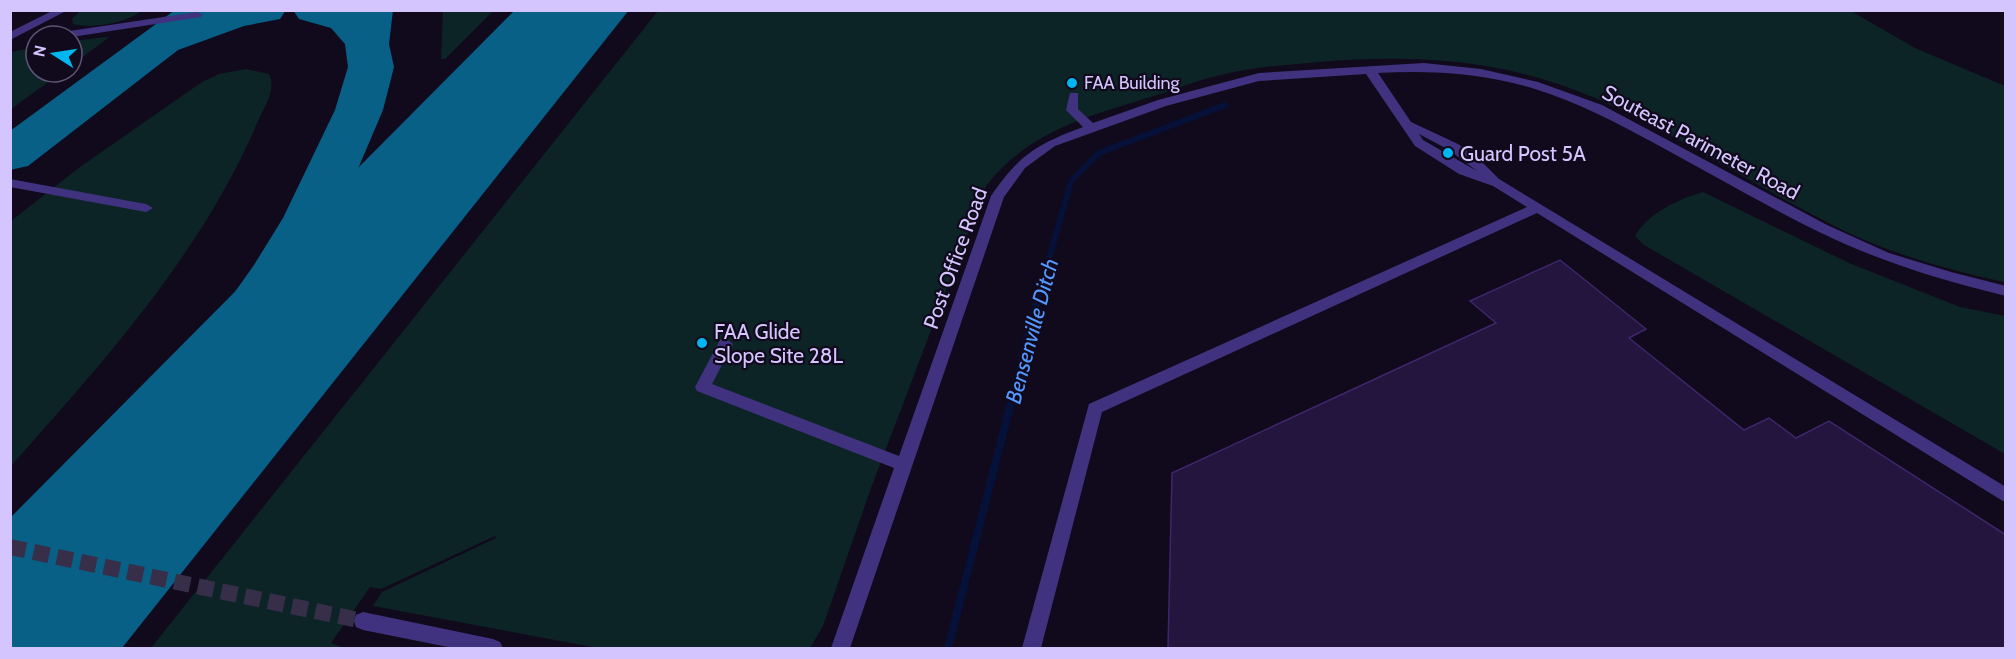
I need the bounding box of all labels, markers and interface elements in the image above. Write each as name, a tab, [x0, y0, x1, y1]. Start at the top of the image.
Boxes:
north arrow	[24, 24, 84, 84]
text: N	[29, 43, 50, 58]
place label: FAA Building	[1084, 72, 1181, 94]
marker: FAA Building	[1065, 76, 1079, 90]
street label: Souteast Parimeter Road	[1598, 79, 1804, 205]
place label: Guard Post 5A	[1460, 141, 1586, 166]
marker: Guard Post 5A	[1441, 146, 1455, 160]
street label: Post Office Road	[918, 184, 992, 332]
water label: Bensenville Ditch	[1000, 256, 1064, 406]
place label: FAA Glide Slope Site 28L	[714, 319, 844, 368]
marker: FAA Glide Slope Site 28L	[695, 336, 709, 350]

